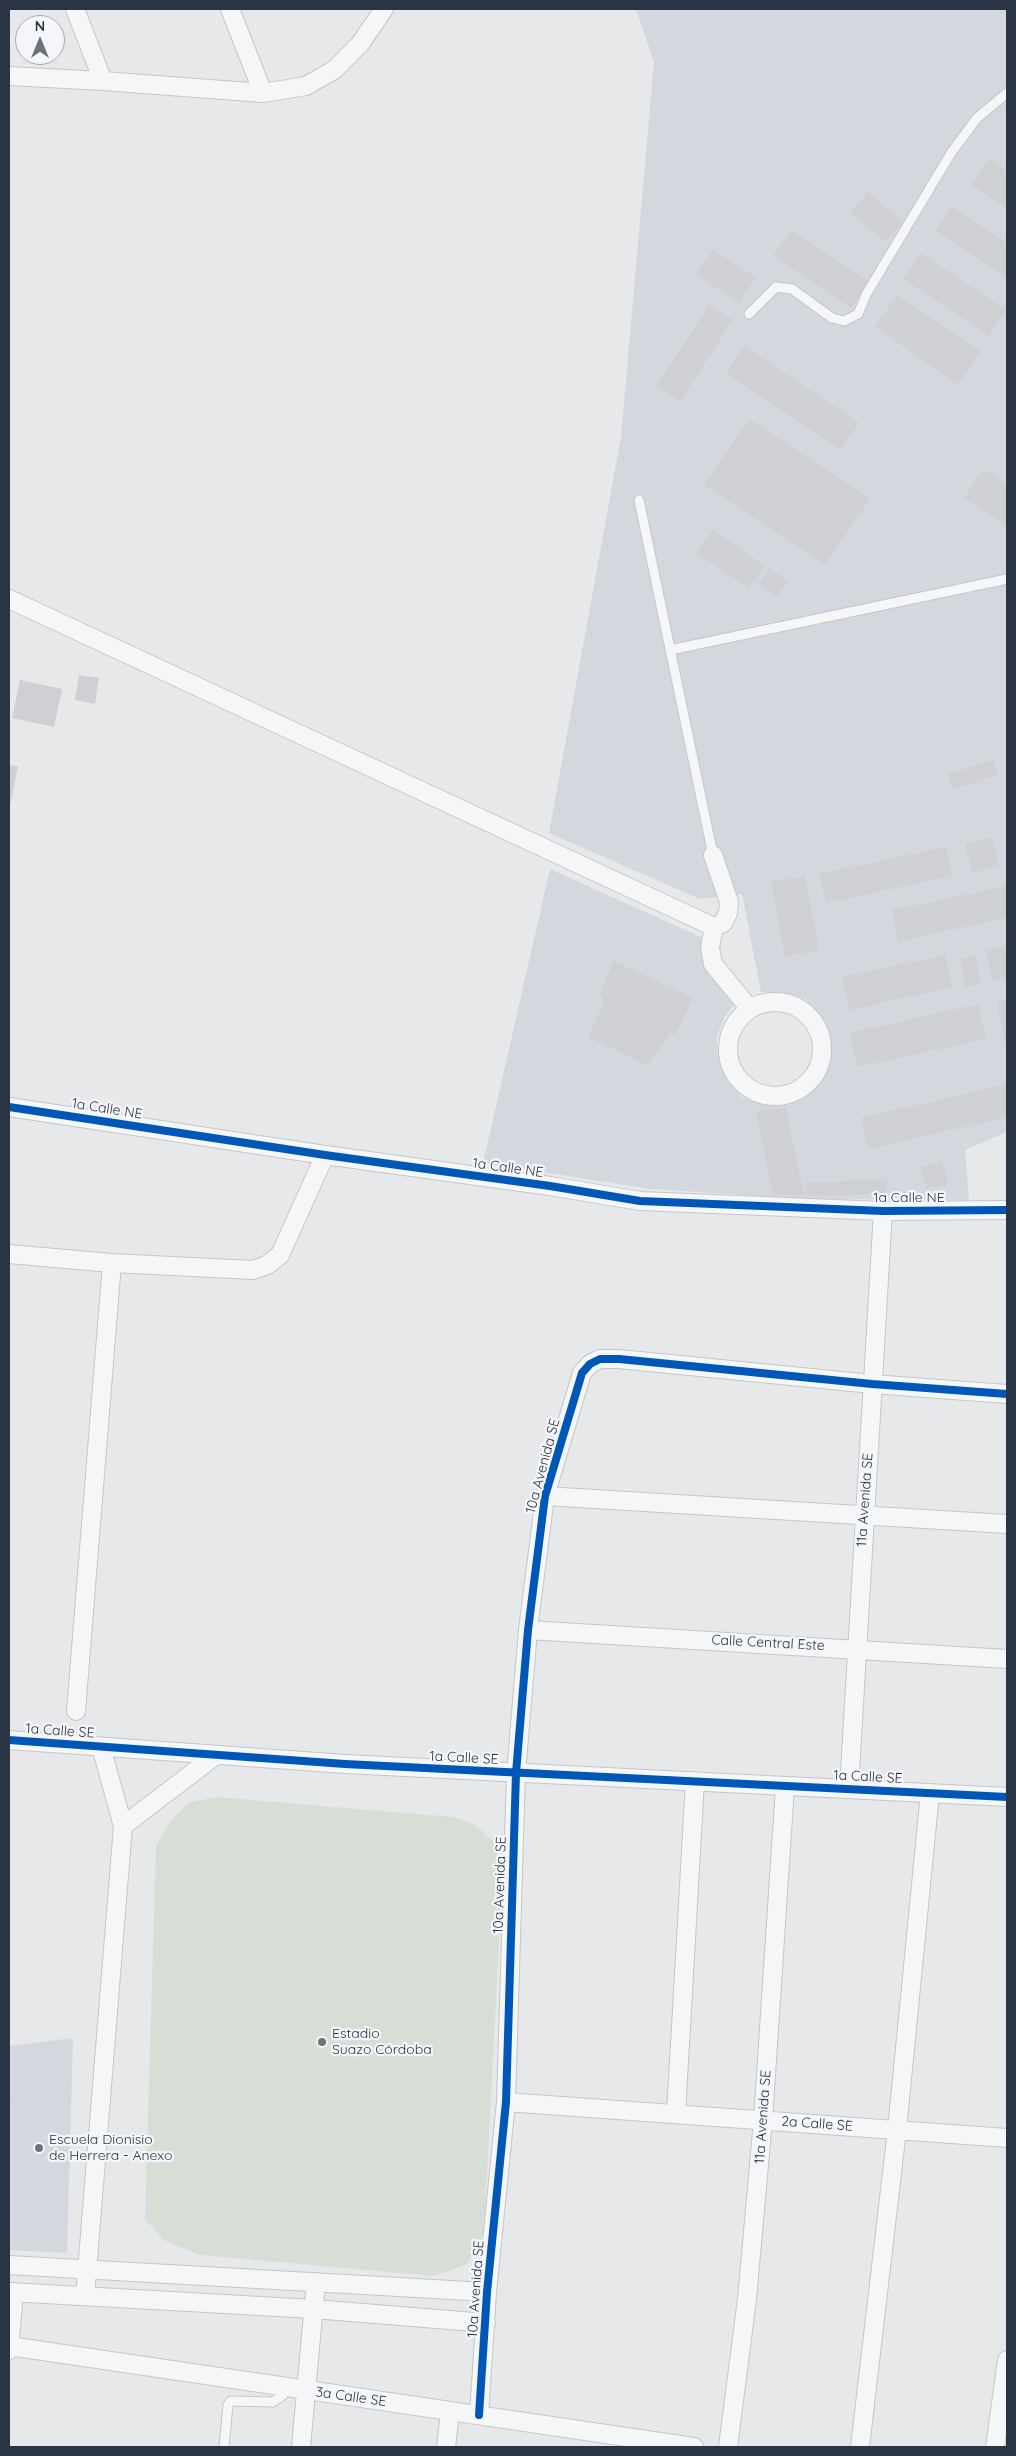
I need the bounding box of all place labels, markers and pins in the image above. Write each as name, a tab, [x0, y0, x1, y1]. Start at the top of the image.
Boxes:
place label: Estadio Suazo Córdoba	[332, 2026, 432, 2058]
marker: Estadio Suazo Córdoba	[316, 2036, 328, 2048]
place label: Escuela Dionisio de Herrera - Anexo	[49, 2132, 172, 2164]
marker: Escuela Dionisio de Herrera - Anexo	[33, 2142, 45, 2154]

